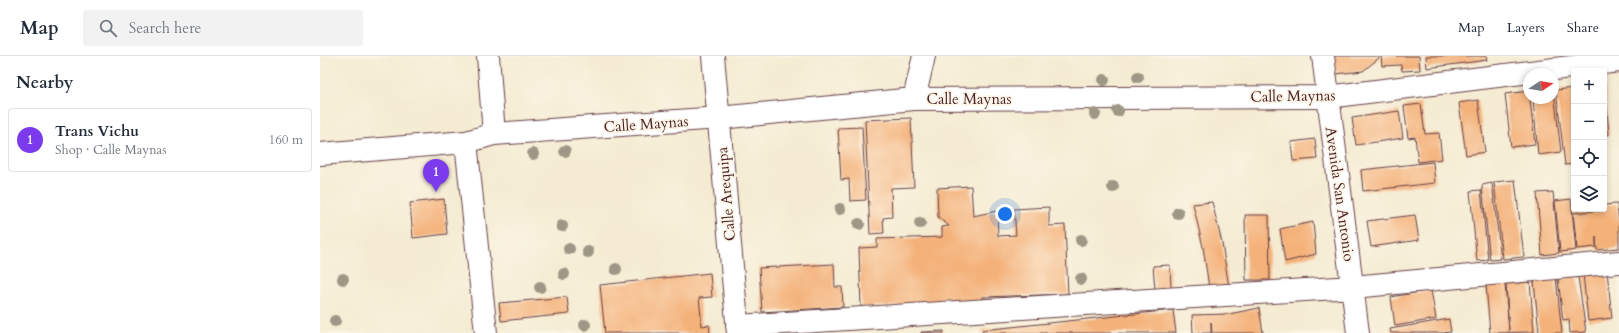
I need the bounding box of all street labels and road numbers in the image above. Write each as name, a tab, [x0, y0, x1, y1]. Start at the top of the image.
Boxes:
street label: Calle Maynas	[1250, 85, 1336, 107]
street label: Calle Maynas	[927, 89, 1011, 109]
street label: Calle Maynas	[603, 111, 689, 137]
street label: Avenida San Antonio	[1321, 125, 1359, 263]
street label: Calle Arequipa	[712, 146, 740, 242]

